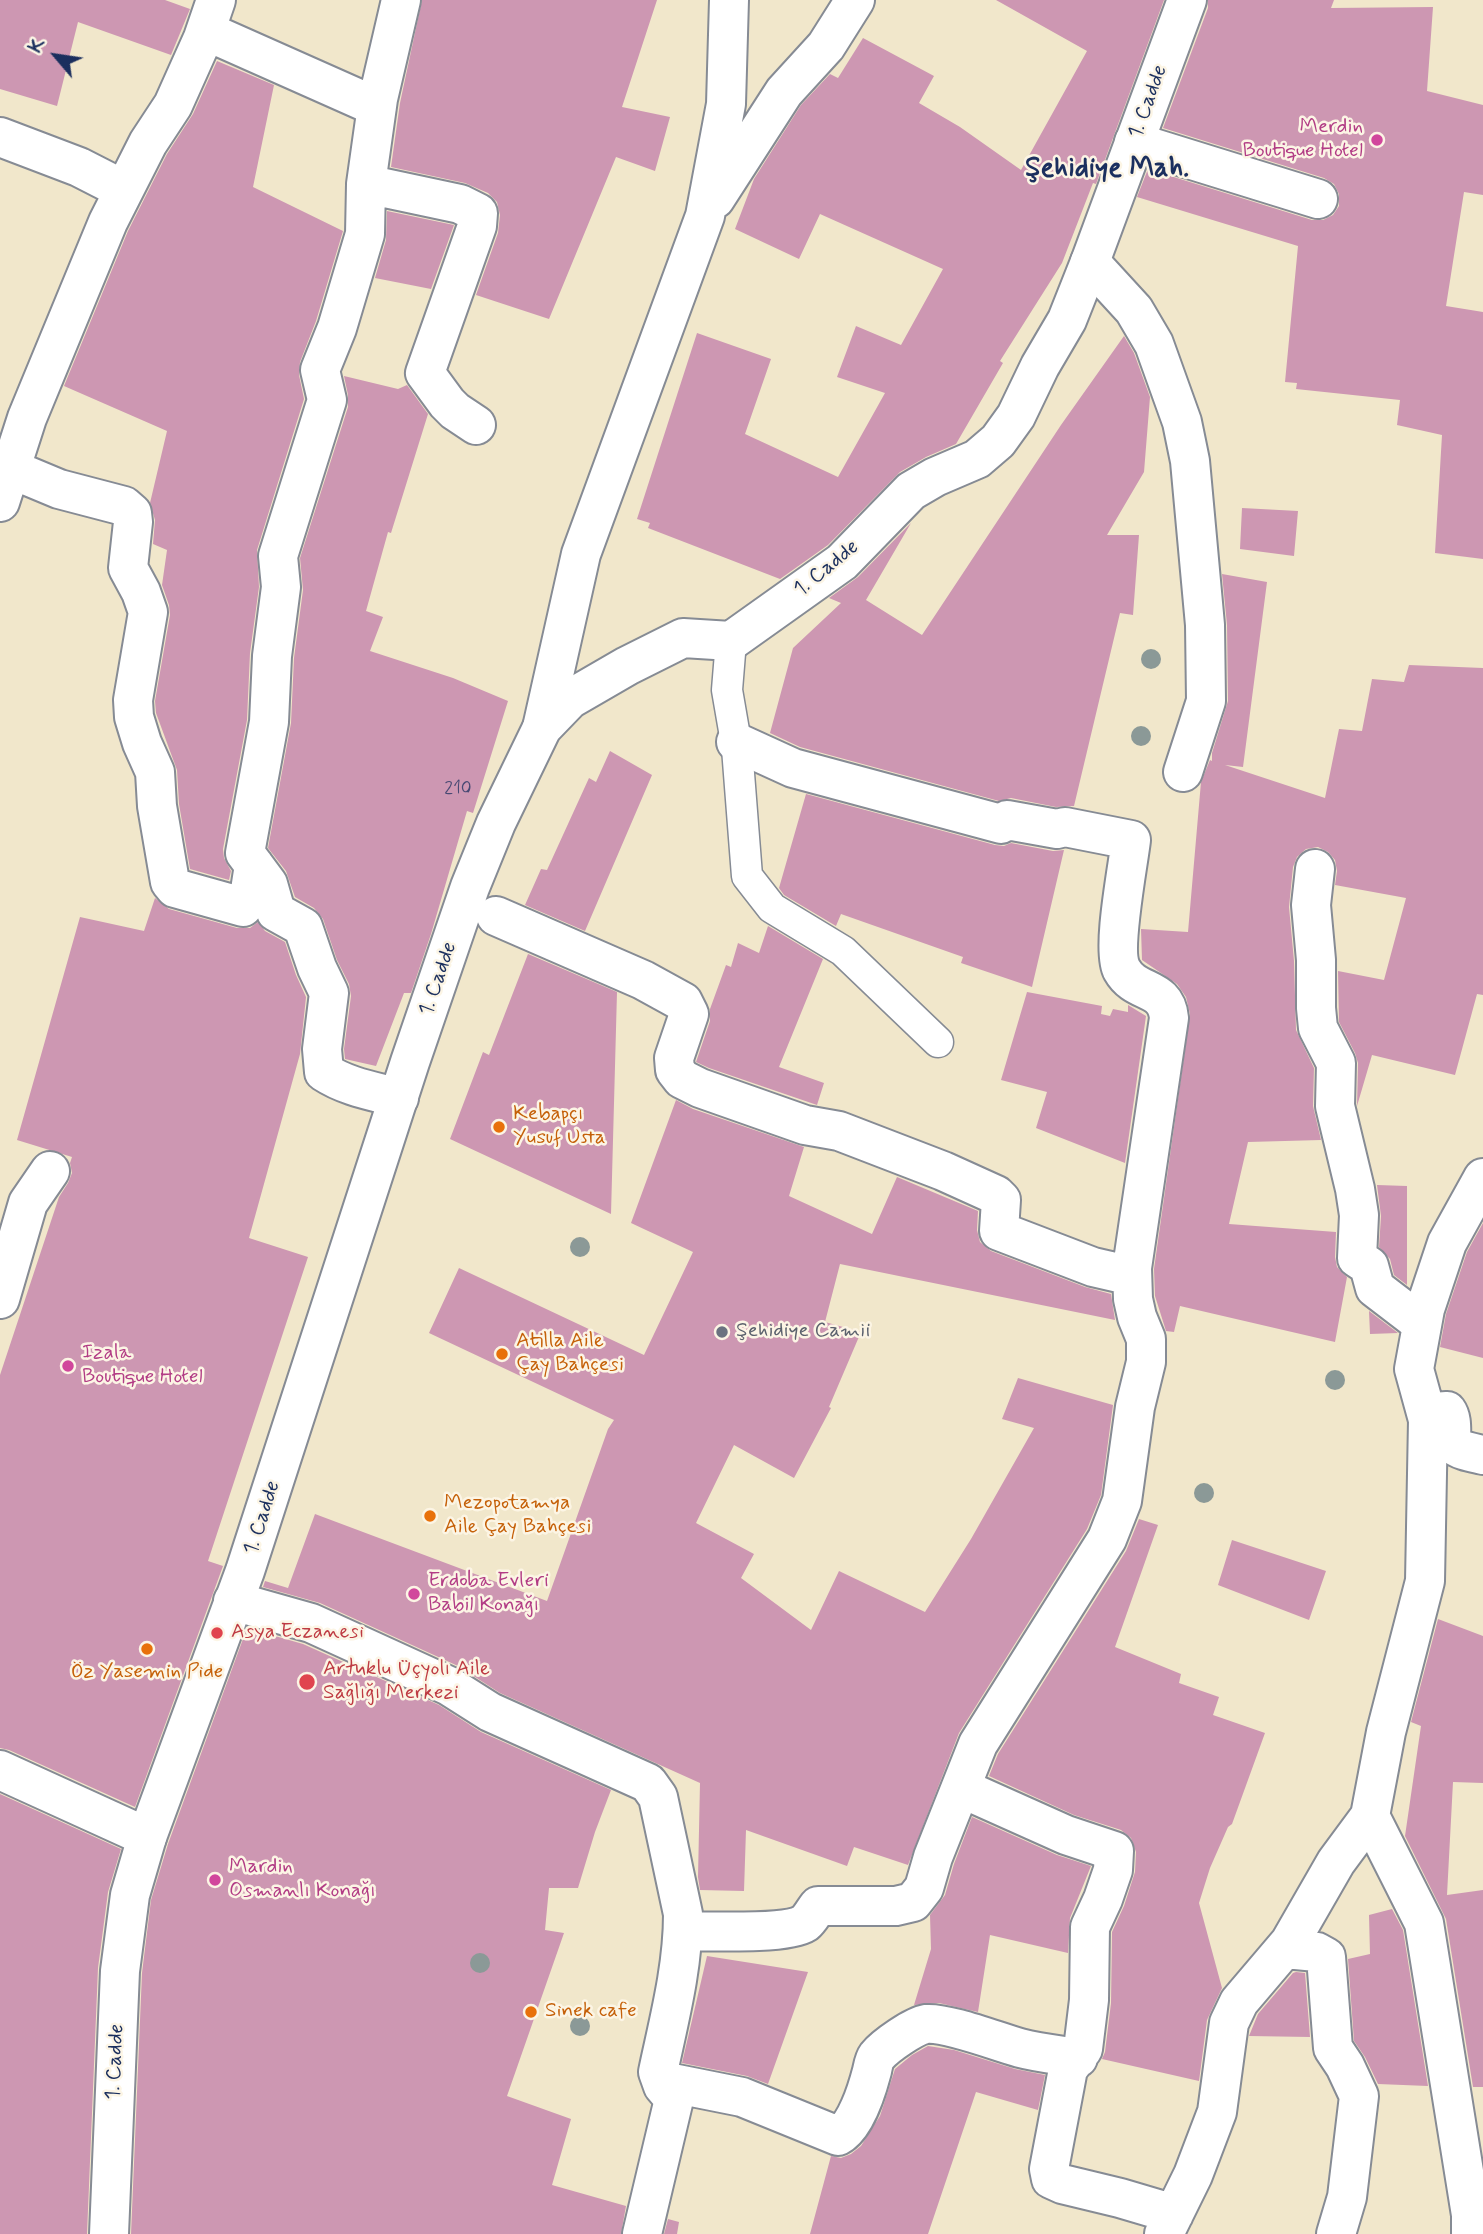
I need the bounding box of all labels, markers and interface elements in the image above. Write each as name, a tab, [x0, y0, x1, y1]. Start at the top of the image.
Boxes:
north arrow	[21, 21, 91, 91]
text: K	[23, 34, 51, 57]
street label: 1. Cadde	[1124, 62, 1174, 142]
place label: Merdin Boutique Hotel	[1242, 115, 1363, 165]
marker: Merdin Boutique Hotel	[1369, 132, 1385, 148]
district label: Şehidiye Mah.	[1025, 153, 1189, 187]
street label: 1. Cadde	[789, 535, 865, 603]
house number: 210	[444, 778, 472, 800]
street label: 1. Cadde	[415, 939, 463, 1019]
place label: Kebapçı Yusuf Usta	[513, 1102, 605, 1152]
marker: Kebapçı Yusuf Usta	[491, 1119, 507, 1135]
place label: Şehidiye Camii	[736, 1319, 870, 1345]
marker: Şehidiye Camii	[714, 1324, 730, 1340]
place label: Atilla Aile Çay Bahçesi	[516, 1329, 624, 1379]
place label: Izala Boutique Hotel	[82, 1341, 203, 1391]
marker: Atilla Aile Çay Bahçesi	[494, 1346, 510, 1362]
marker: Izala Boutique Hotel	[60, 1358, 76, 1374]
street label: 1. Cadde	[239, 1478, 287, 1558]
place label: Mezopotamya Aile Çay Bahçesi	[444, 1491, 591, 1541]
marker: Mezopotamya Aile Çay Bahçesi	[422, 1508, 438, 1524]
place label: Erdoba Evleri Babil Konağı	[428, 1569, 549, 1619]
marker: Erdoba Evleri Babil Konağı	[406, 1586, 422, 1602]
place label: Asya Eczanesi	[231, 1620, 364, 1646]
marker: Asya Eczanesi	[209, 1625, 225, 1641]
marker: Öz Yasemin Pide	[139, 1641, 155, 1657]
place label: Artuklu Üçyolı Aile Sağlığı Merkezi	[323, 1657, 490, 1707]
place label: Öz Yasemin Pide	[71, 1660, 223, 1686]
marker: Artuklu Üçyolı Aile Sağlığı Merkezi	[297, 1672, 317, 1692]
place label: Mardin Osmanlı Konağı	[229, 1855, 376, 1905]
marker: Mardin Osmanlı Konağı	[207, 1872, 223, 1888]
place label: Sinek cafe	[545, 1999, 637, 2025]
marker: Sinek cafe	[523, 2004, 539, 2020]
street label: 1. Cadde	[101, 2023, 131, 2101]

